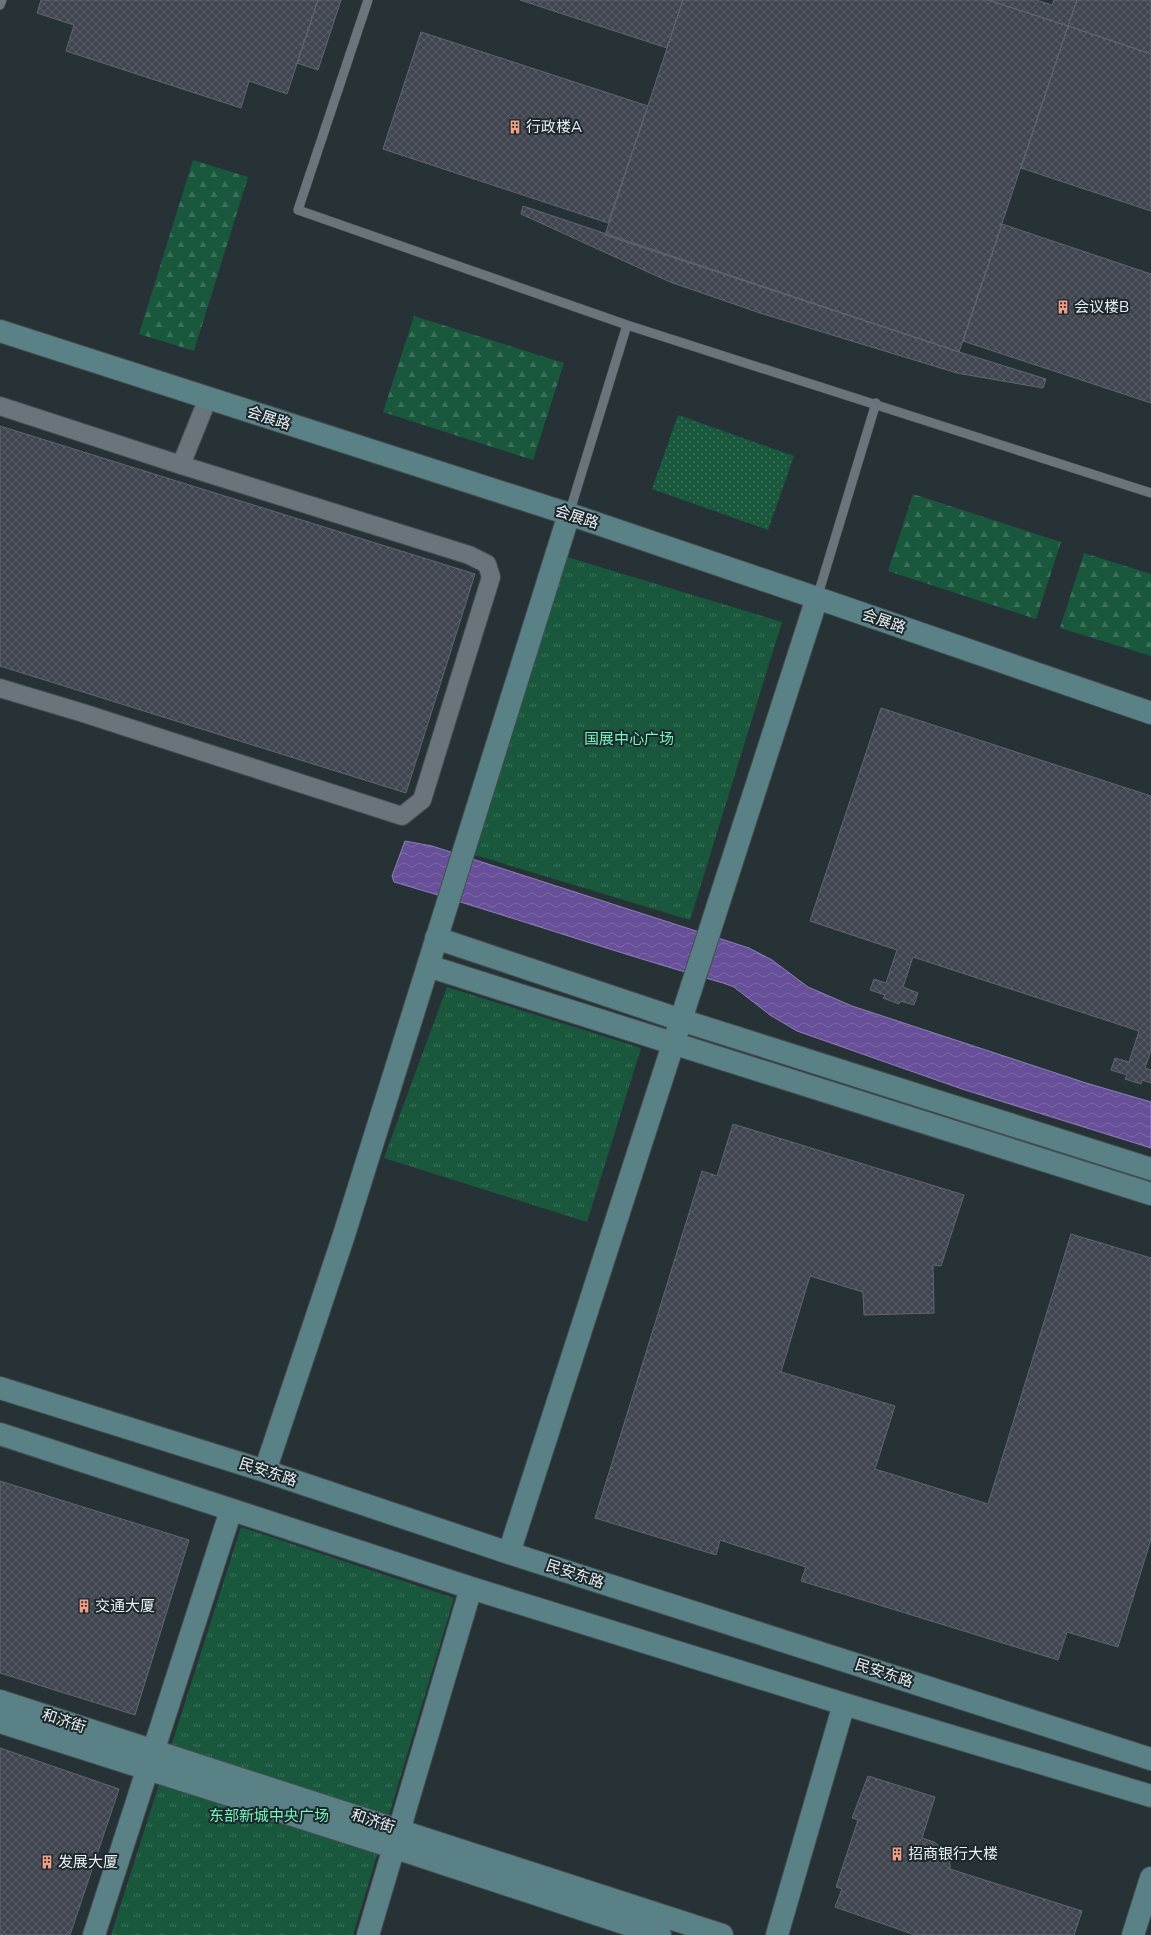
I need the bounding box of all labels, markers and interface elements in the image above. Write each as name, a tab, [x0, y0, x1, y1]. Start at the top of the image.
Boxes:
place label: 行政楼A	[526, 117, 582, 136]
building icon: 行政楼A	[507, 119, 523, 135]
place label: 会议楼B	[1074, 297, 1129, 316]
building icon: 会议楼B	[1055, 299, 1071, 315]
street label: 会展路	[245, 402, 293, 434]
street label: 会展路	[553, 501, 601, 533]
street label: 会展路	[860, 604, 909, 637]
park label: 国展中心广场	[584, 729, 674, 748]
street label: 民安东路	[237, 1453, 300, 1490]
street label: 民安东路	[544, 1555, 607, 1592]
place label: 交通大厦	[95, 1596, 155, 1615]
building icon: 交通大厦	[76, 1598, 92, 1614]
street label: 民安东路	[853, 1654, 916, 1691]
street label: 和济街	[40, 1705, 88, 1737]
street label: 和济街	[349, 1805, 397, 1837]
park label: 东部新城中央广场	[209, 1806, 329, 1825]
place label: 招商银行大楼	[908, 1844, 998, 1863]
building icon: 招商银行大楼	[889, 1846, 905, 1862]
place label: 发展大厦	[58, 1852, 118, 1871]
building icon: 发展大厦	[39, 1854, 55, 1870]

